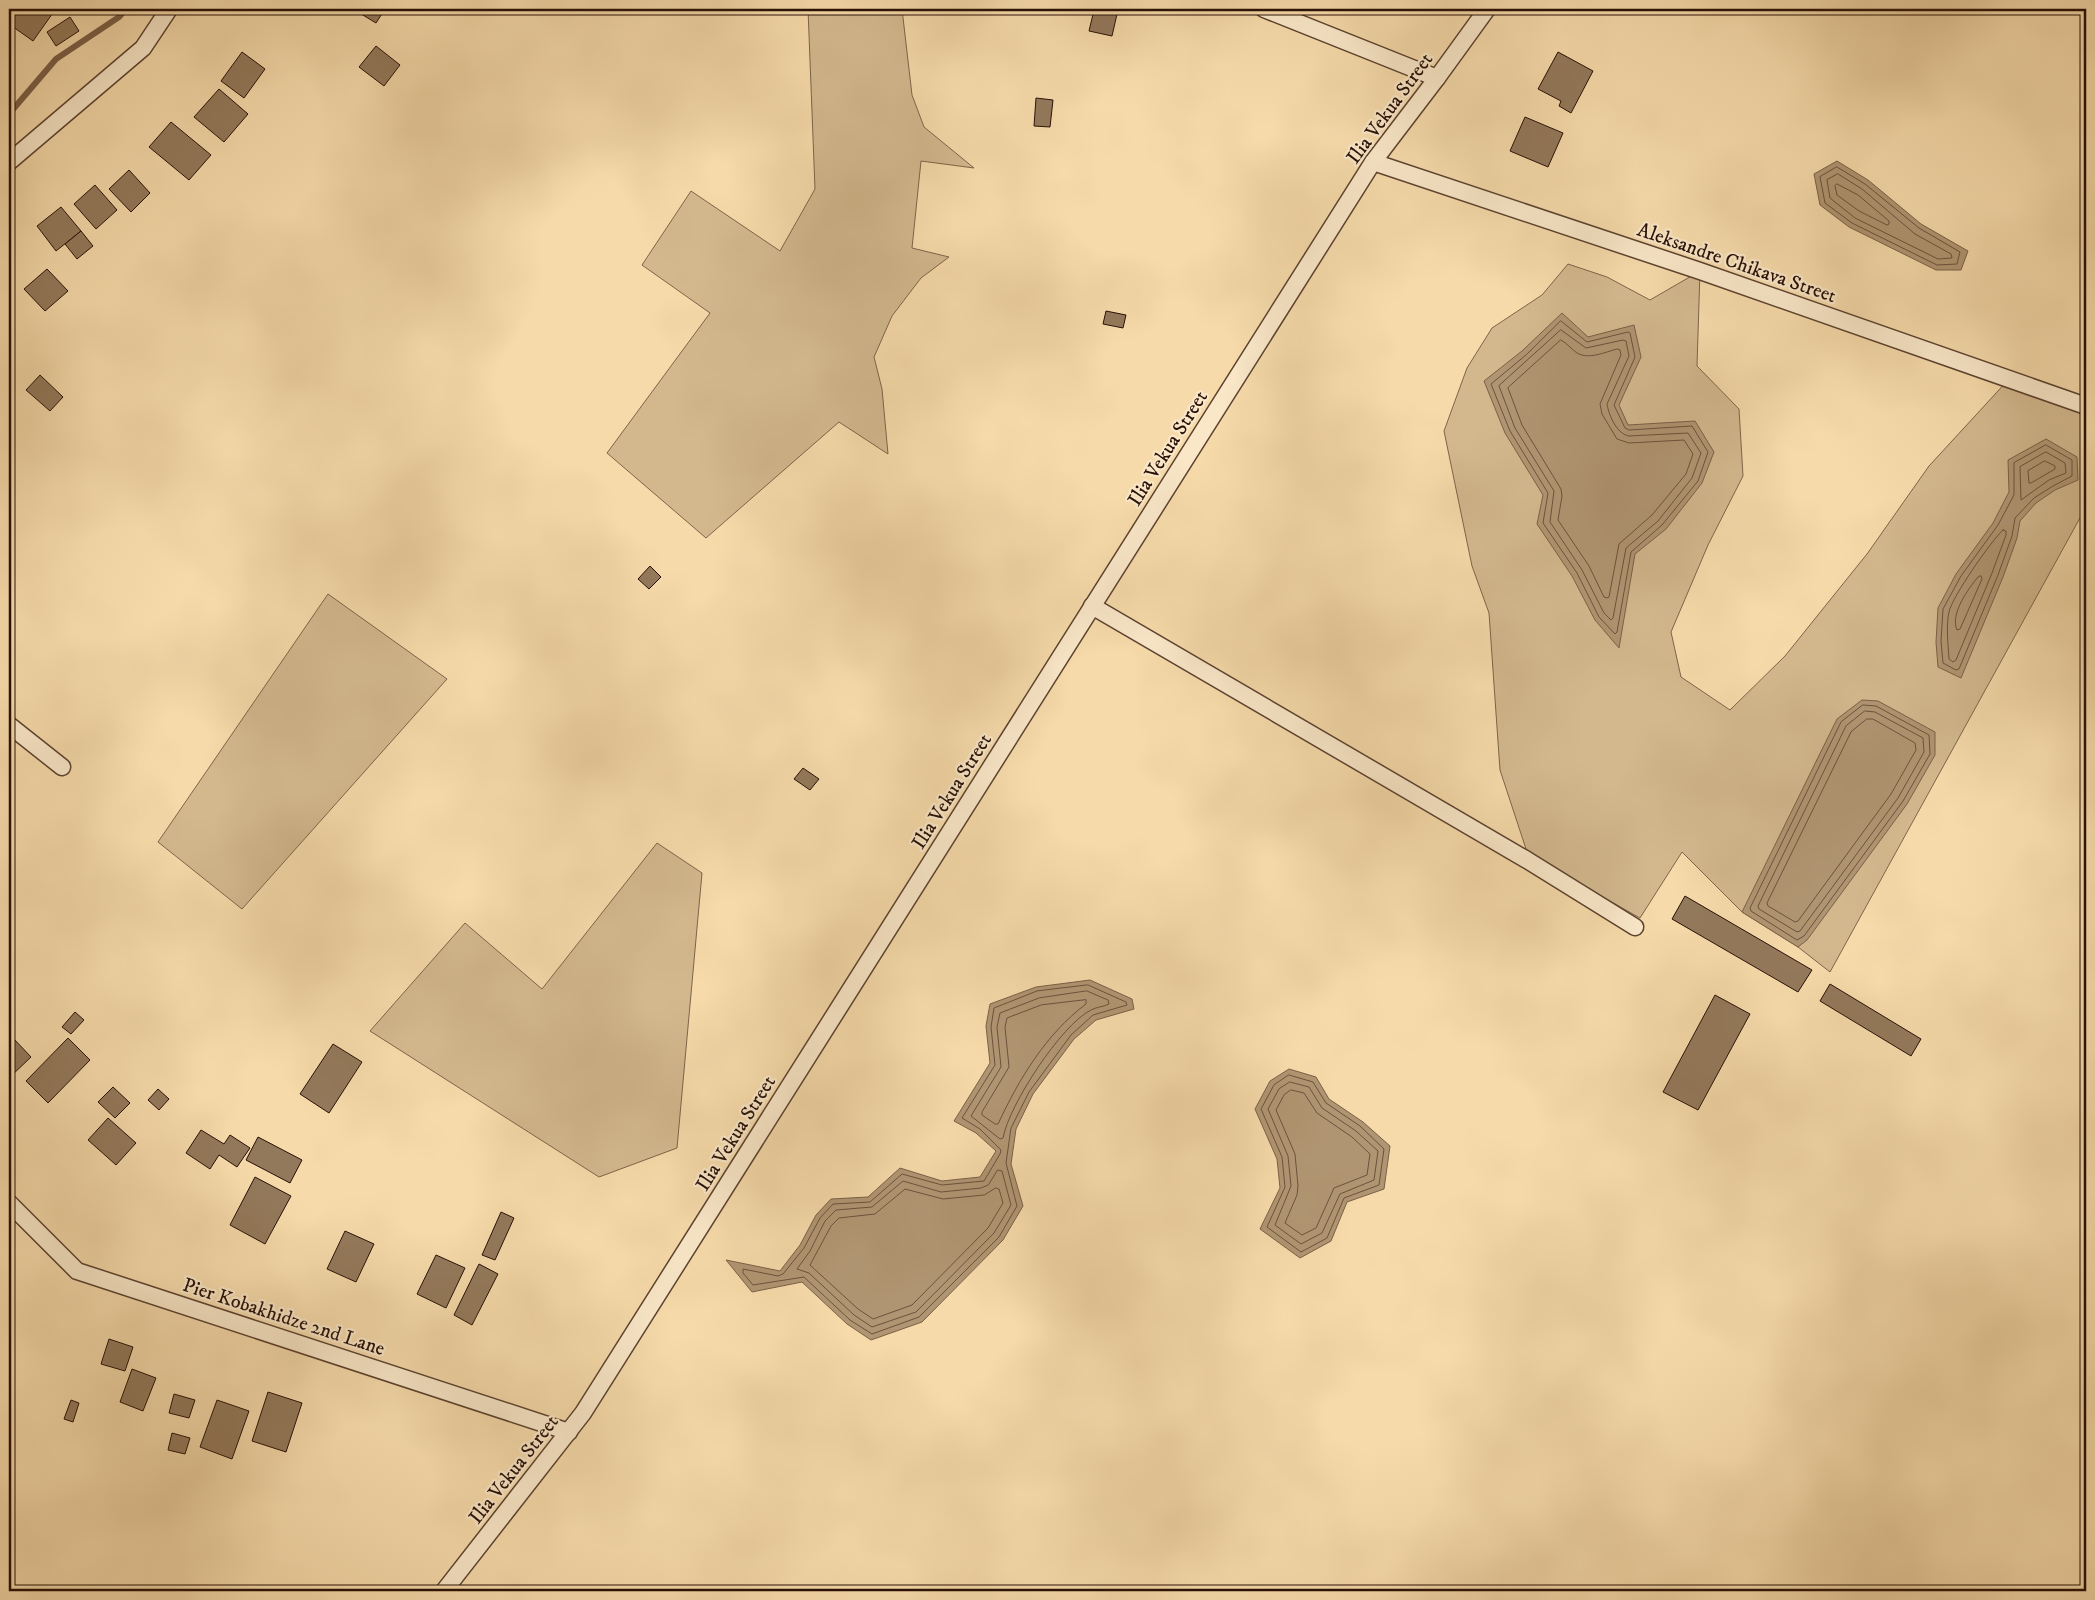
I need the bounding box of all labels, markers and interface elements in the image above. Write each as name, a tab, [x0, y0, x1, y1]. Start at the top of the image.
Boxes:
street label: Ilia Vekua Street	[1341, 48, 1439, 169]
street label: Aleksandre Chikava Street	[1634, 218, 1839, 309]
street label: Ilia Vekua Street	[1123, 386, 1214, 511]
street label: Ilia Vekua Street	[907, 729, 998, 854]
street label: Ilia Vekua Street	[691, 1071, 782, 1196]
street label: Pier Kobakhidze 2nd Lane	[179, 1273, 388, 1362]
street label: Ilia Vekua Street	[464, 1410, 565, 1529]

